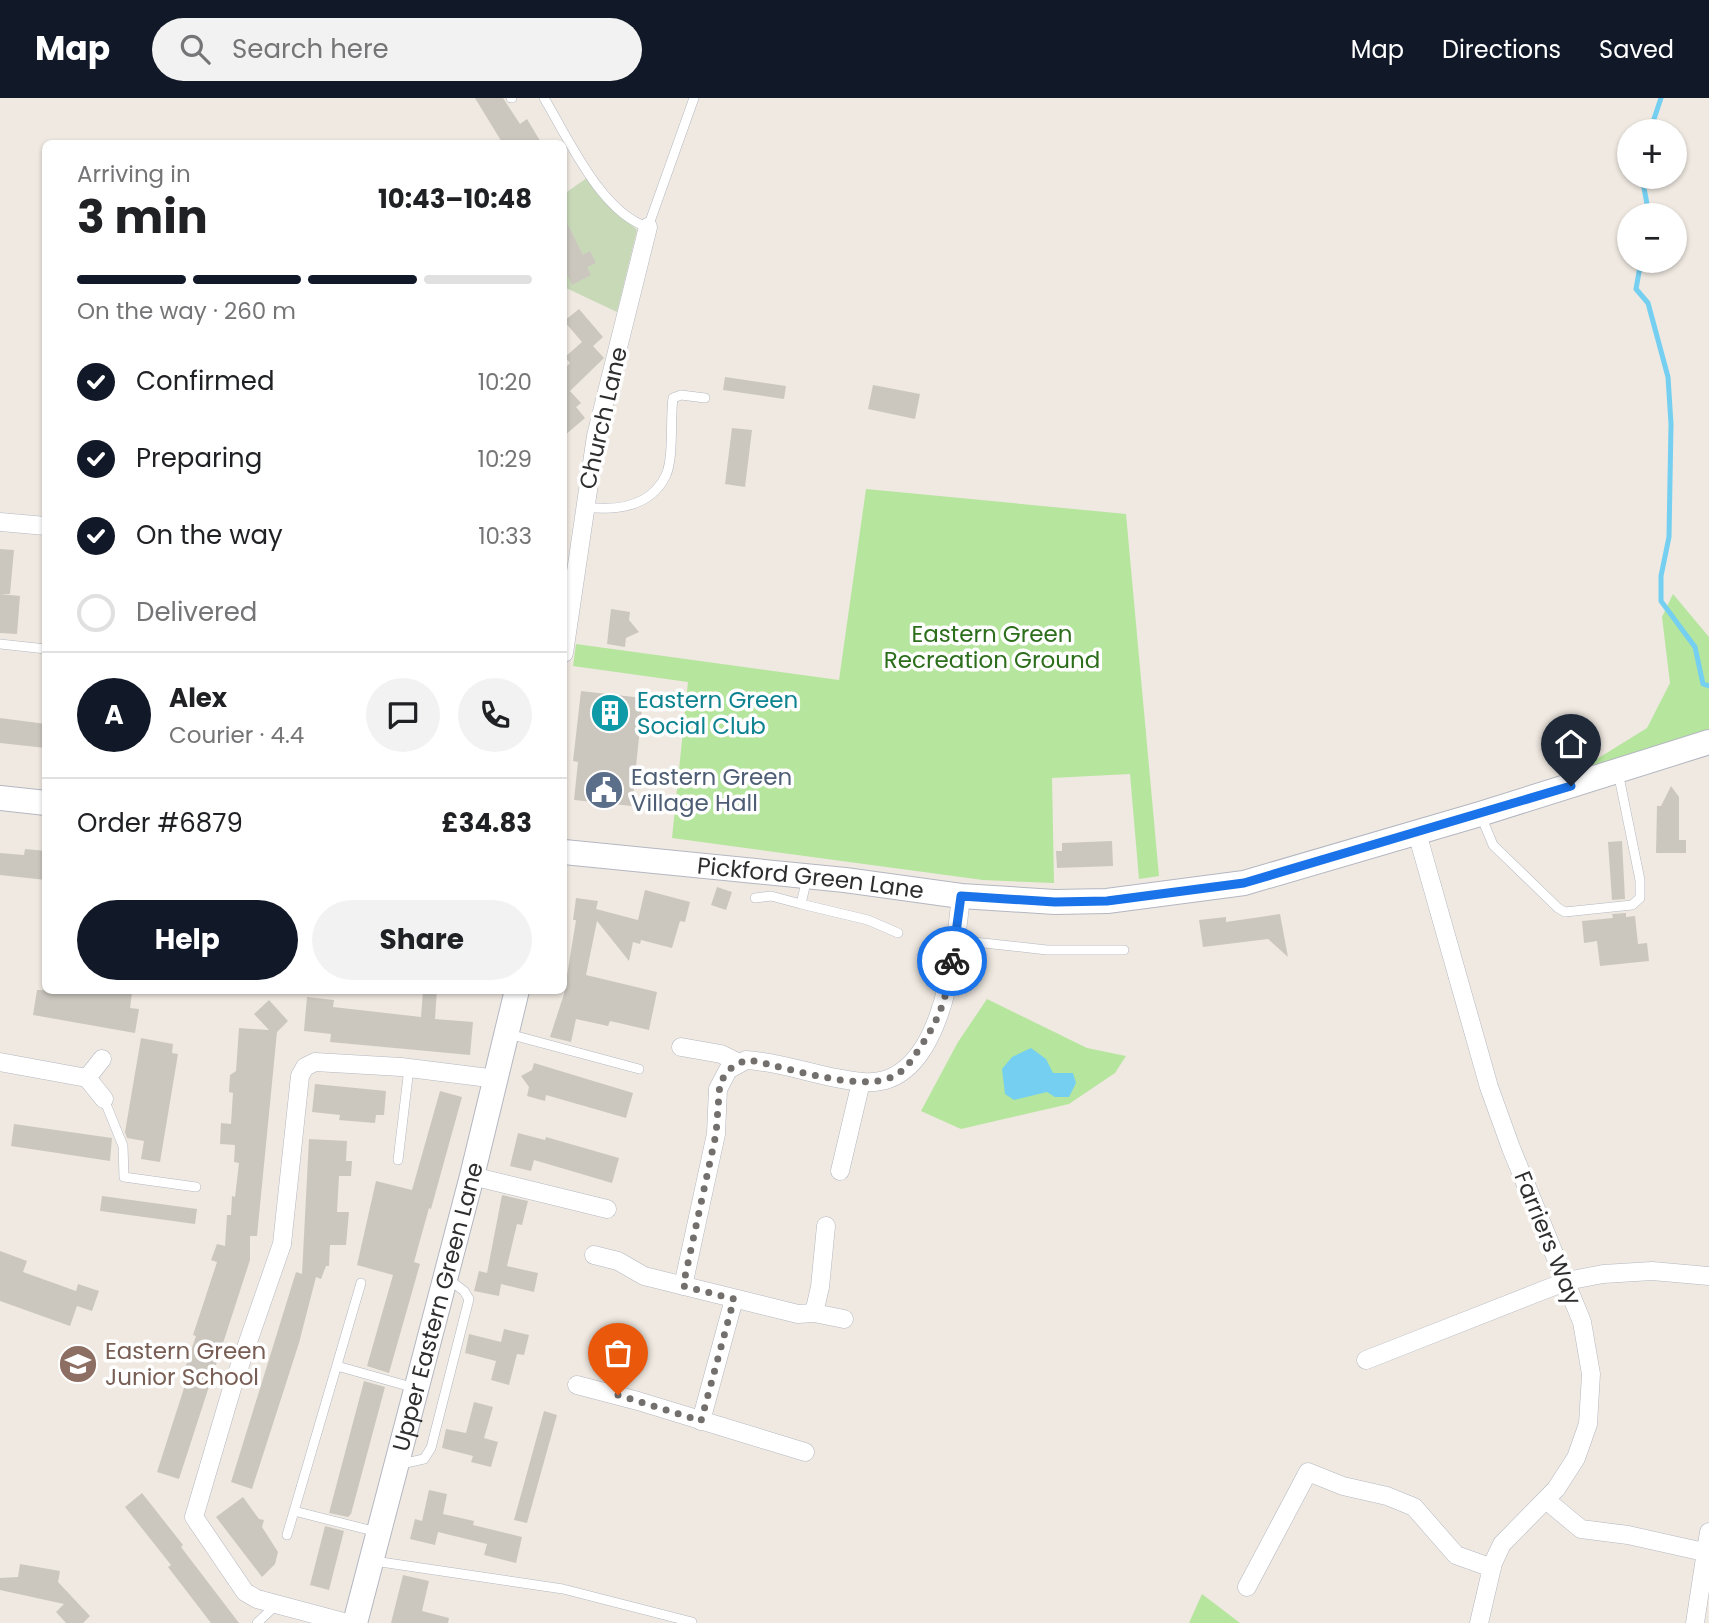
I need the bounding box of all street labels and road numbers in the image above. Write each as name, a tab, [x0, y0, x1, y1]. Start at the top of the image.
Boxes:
street label: Church Lane	[571, 344, 635, 492]
street label: Pickford Green Lane	[696, 849, 926, 907]
street label: Upper Eastern Green Lane	[385, 1159, 491, 1455]
street label: Farriers Way	[1507, 1166, 1589, 1310]

